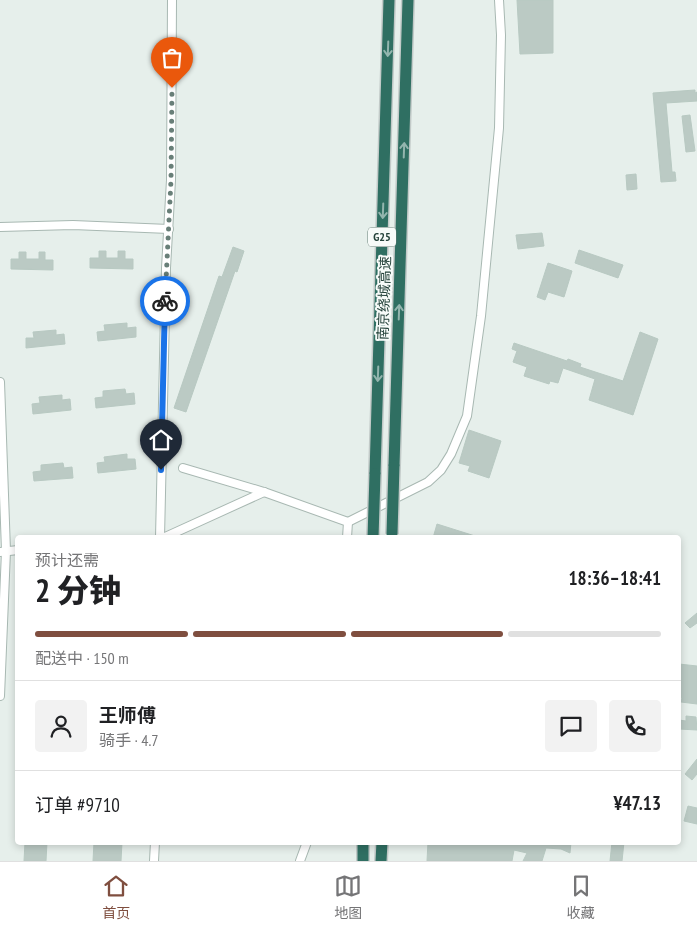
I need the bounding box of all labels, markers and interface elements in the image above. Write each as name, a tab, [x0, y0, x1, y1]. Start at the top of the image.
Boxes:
pin	[151, 37, 193, 88]
one-way arrow	[383, 40, 393, 56]
icon: bag	[158, 44, 186, 72]
one-way arrow	[399, 142, 408, 158]
one-way arrow	[378, 202, 388, 219]
road number: G25	[368, 228, 396, 246]
street label: 南京绕城高速	[374, 256, 394, 340]
courier	[140, 276, 190, 326]
icon: bike	[151, 287, 179, 315]
one-way arrow	[394, 304, 403, 320]
one-way arrow	[373, 365, 382, 381]
pin	[140, 419, 182, 470]
icon: home	[147, 426, 175, 454]
text: 预计还需	[35, 550, 99, 570]
text: 18:36–18:41	[568, 566, 661, 590]
text: 2 分钟	[35, 569, 121, 611]
text: 配送中 · 150 m	[35, 648, 129, 668]
button: person	[35, 700, 87, 752]
button: chat	[545, 700, 597, 752]
button: phone	[609, 700, 661, 752]
text: 王师傅	[99, 703, 156, 727]
text: 骑手 · 4.7	[99, 730, 158, 750]
text: ¥47.13	[613, 791, 661, 815]
text: 订单 #9710	[35, 793, 120, 817]
tab: 首页	[102, 872, 130, 922]
tab: 地图	[334, 872, 362, 922]
tab: 收藏	[567, 872, 595, 922]

